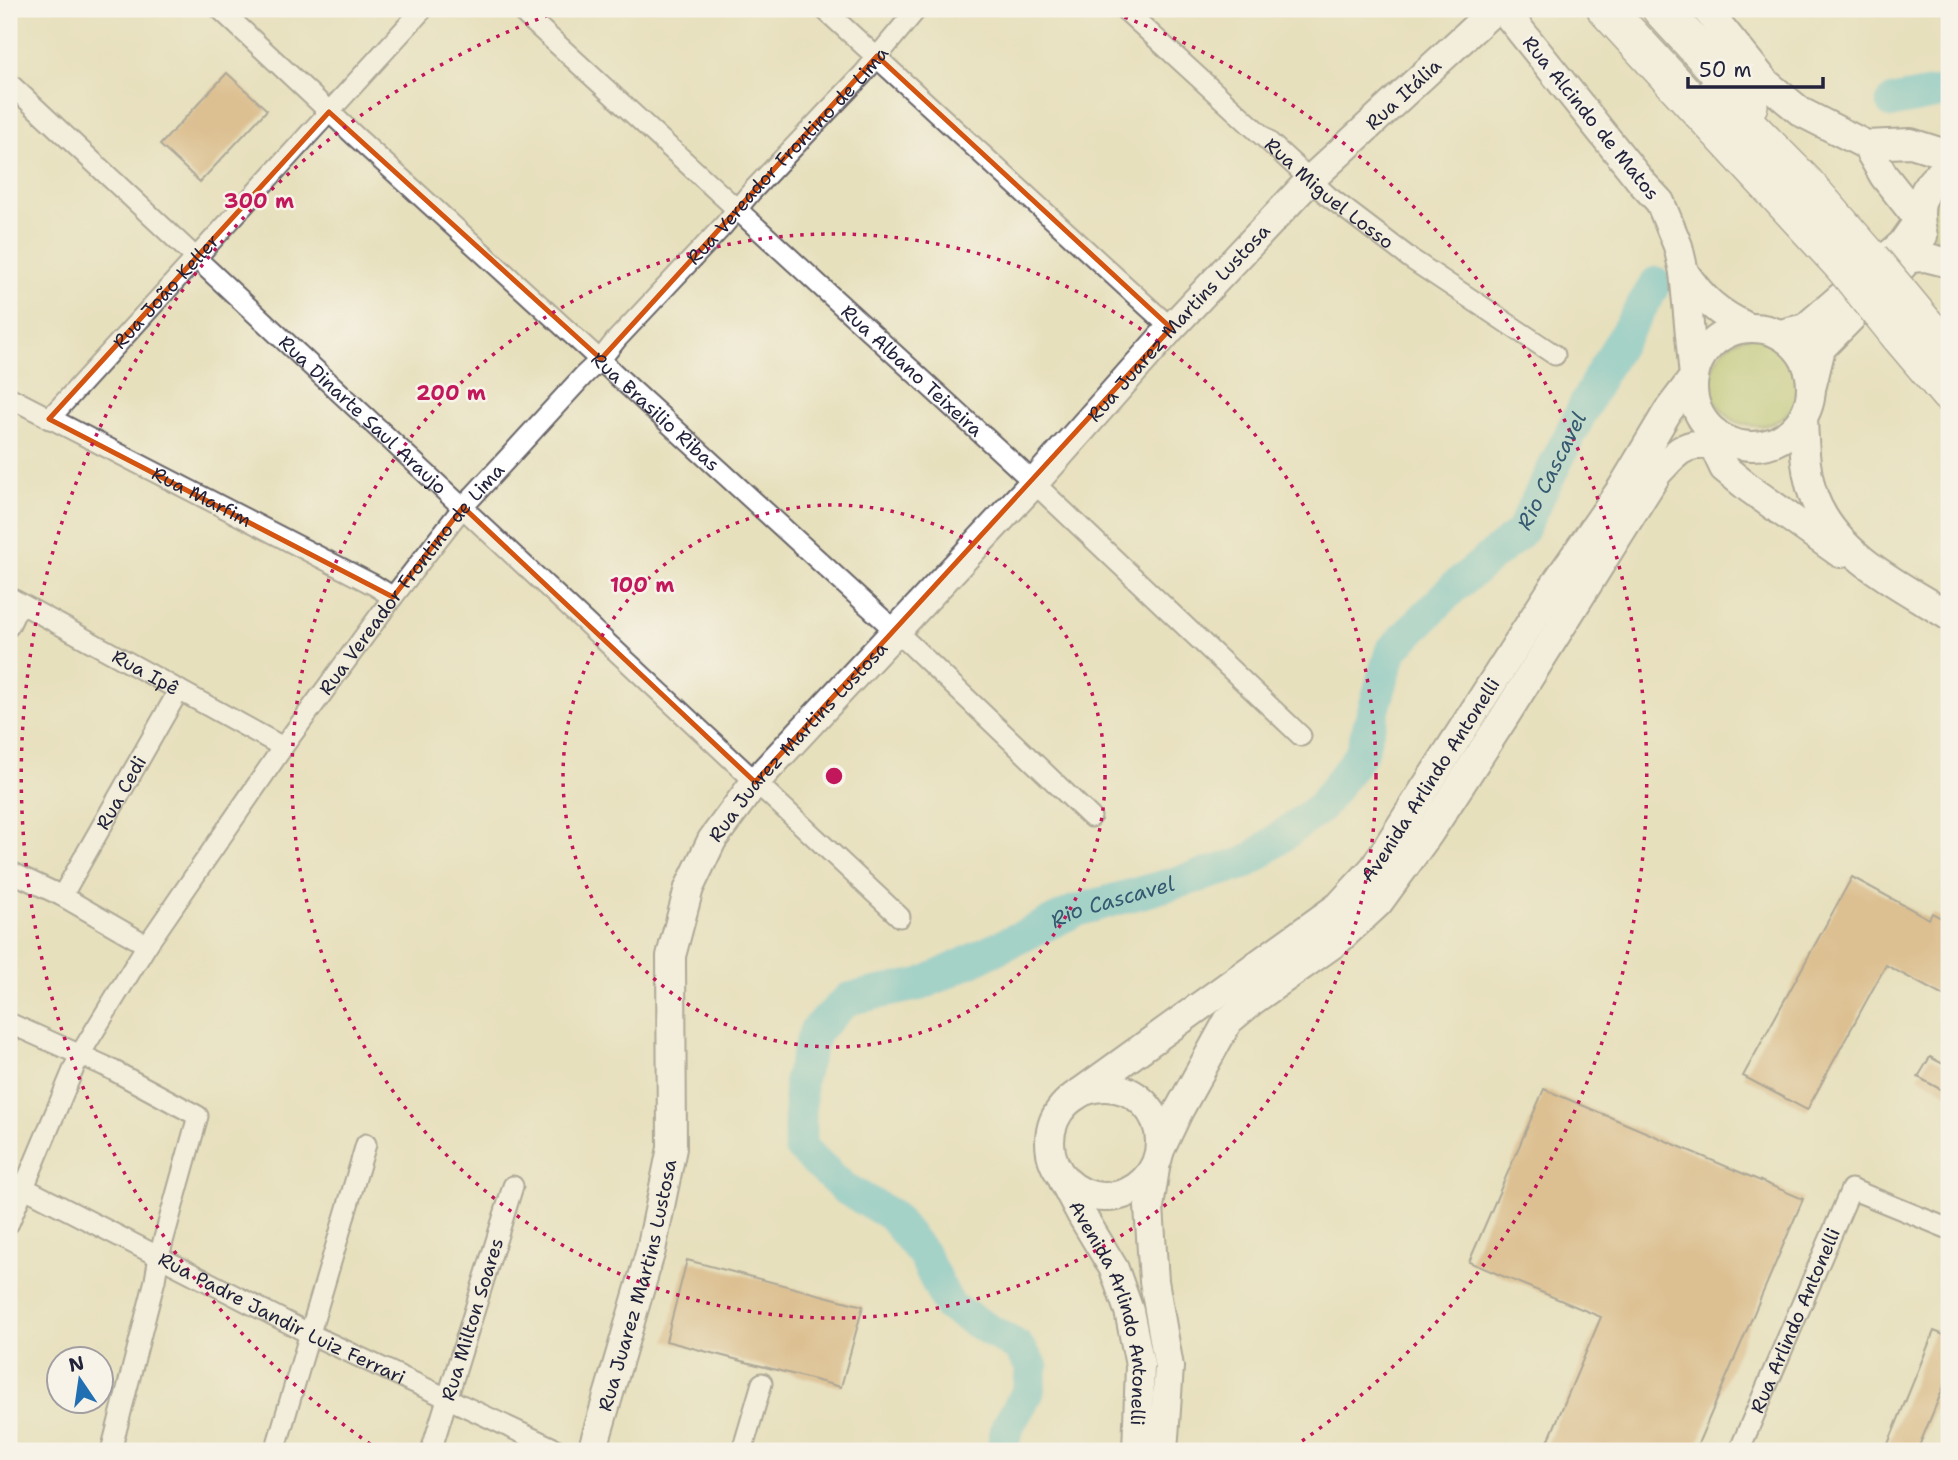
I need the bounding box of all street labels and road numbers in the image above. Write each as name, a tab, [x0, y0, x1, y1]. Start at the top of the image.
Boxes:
street label: Rua Alcindo de Matos	[1517, 31, 1665, 205]
street label: Rua Vereador Frontino de Lima	[681, 41, 894, 270]
street label: Rua Itália	[1360, 53, 1446, 135]
street label: Rua Miguel Losso	[1260, 132, 1399, 254]
street label: Rua Juarez Martins Lustosa	[1081, 218, 1275, 427]
street label: Rua João Keller	[107, 228, 224, 354]
street label: Rua Albano Teixeira	[836, 299, 988, 442]
street label: Rua Dinarte Saul Araujo	[274, 330, 453, 499]
street label: Rua Brasilio Ribas	[586, 346, 725, 477]
street label: Rua Vereador Frontino de Lima	[313, 458, 510, 700]
street label: Rua Marfim	[148, 460, 256, 532]
street label: Rua Juarez Martins Lustosa	[703, 636, 893, 847]
street label: Rua Ipê	[108, 643, 184, 700]
street label: Avenida Arlindo Antonelli	[1355, 673, 1505, 887]
street label: Rua Cedi	[90, 751, 152, 834]
street label: Rua Juarez Martins Lustosa	[592, 1157, 682, 1414]
street label: Avenida Arlindo Antonelli	[1064, 1196, 1153, 1426]
street label: Rua Arlindo Antonelli	[1744, 1224, 1845, 1417]
street label: Rua Milton Soares	[435, 1235, 509, 1404]
street label: Rua Padre Jandir Luiz Ferrari	[154, 1246, 410, 1389]

